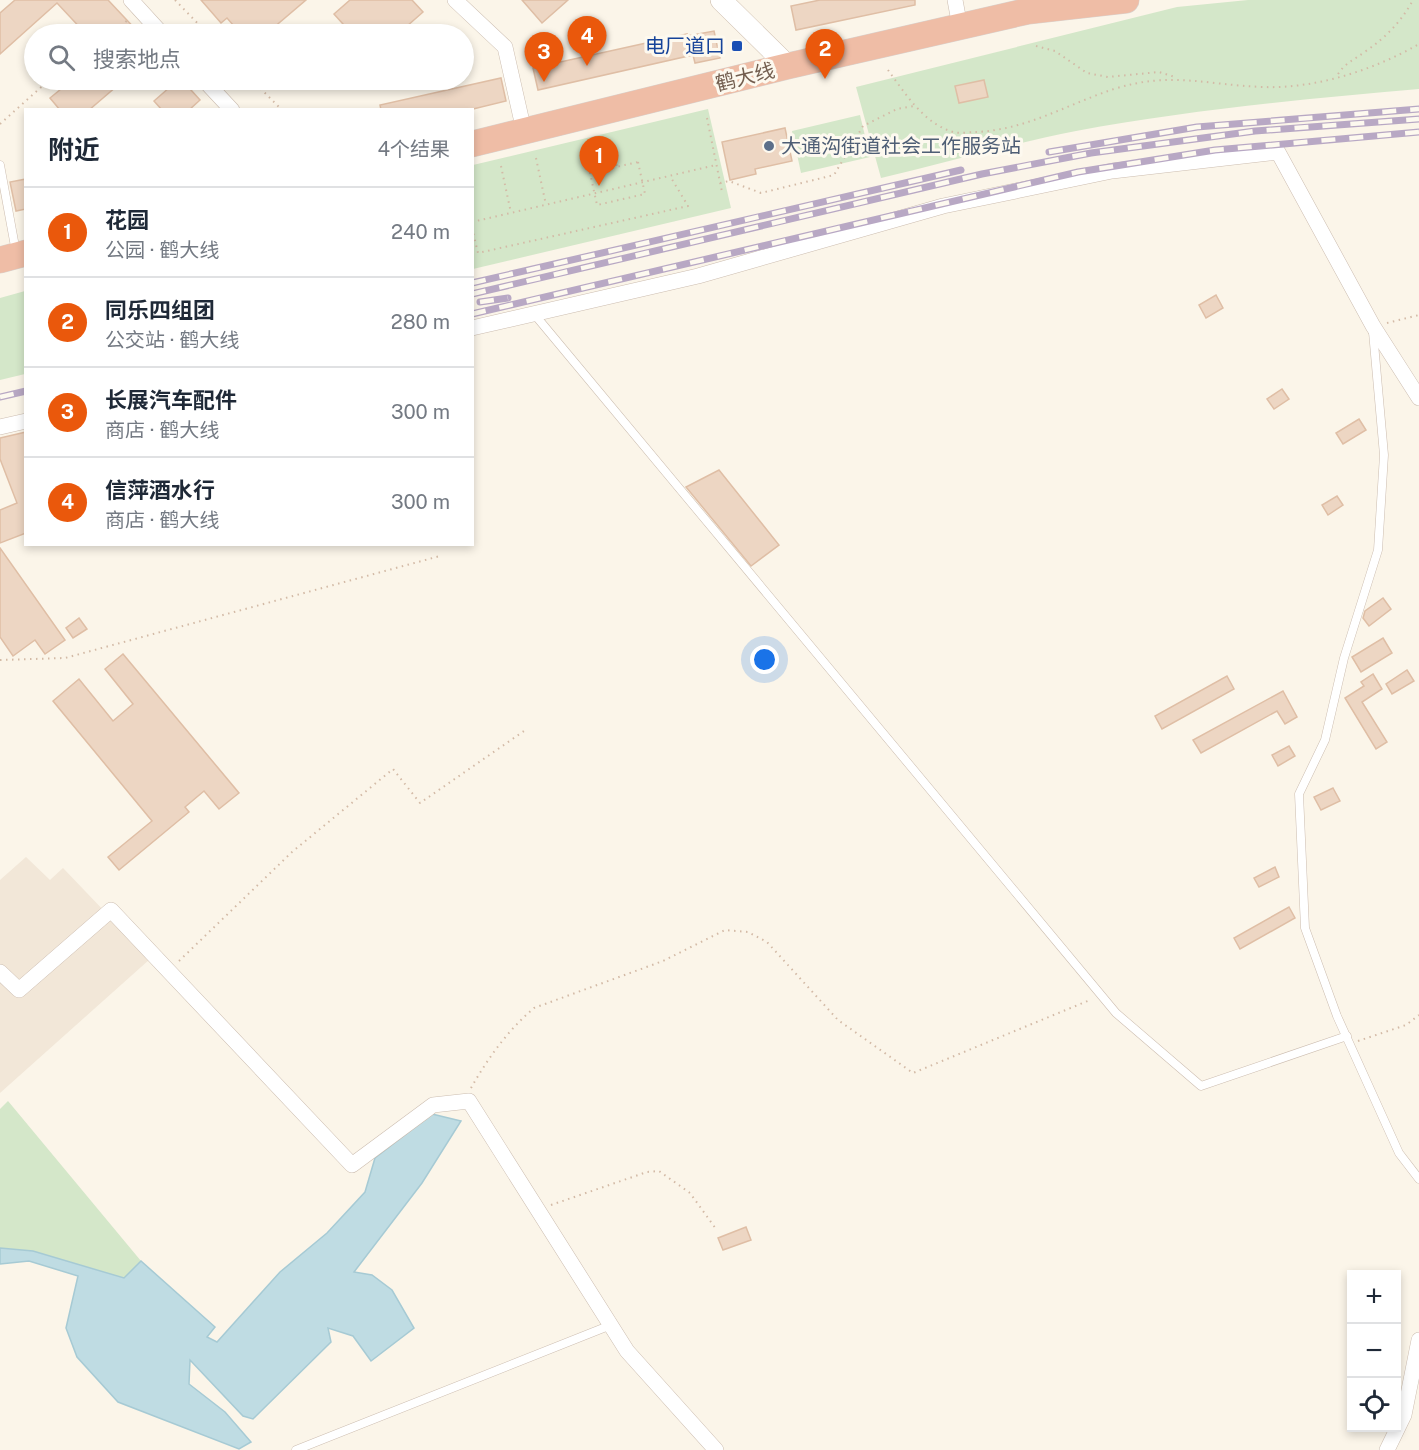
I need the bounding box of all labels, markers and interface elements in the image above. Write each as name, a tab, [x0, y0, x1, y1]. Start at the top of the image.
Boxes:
pin: 4	[568, 16, 606, 66]
search box	[24, 24, 474, 90]
pin: 2	[806, 29, 844, 79]
pin: 3	[524, 32, 564, 82]
place label: 电厂道口	[645, 34, 725, 58]
marker: 电厂道口	[730, 39, 744, 53]
icon: search	[45, 41, 78, 74]
text: 搜索地点	[93, 46, 181, 72]
street label: 鹤大线	[713, 58, 777, 96]
text: 附近	[48, 134, 100, 165]
place label: 大通沟街道社会工作服务站	[781, 134, 1021, 158]
pin: 1	[580, 136, 618, 186]
text: 4个结果	[377, 137, 450, 161]
marker: 大通沟街道社会工作服务站	[762, 139, 776, 153]
text: 花园	[105, 207, 149, 233]
text: 1	[63, 220, 72, 244]
text: 240 m	[391, 220, 450, 244]
text: 公园 · 鹤大线	[105, 238, 219, 262]
text: 同乐四组团	[105, 297, 215, 323]
text: 2	[61, 310, 74, 334]
text: 280 m	[391, 310, 450, 334]
text: 公交站 · 鹤大线	[105, 328, 239, 352]
text: 长展汽车配件	[105, 387, 237, 413]
text: 3	[61, 400, 74, 424]
text: 300 m	[391, 400, 450, 424]
text: 商店 · 鹤大线	[105, 418, 219, 442]
text: 信萍酒水行	[105, 477, 215, 503]
text: 4	[61, 490, 74, 514]
text: 300 m	[391, 490, 450, 514]
text: 商店 · 鹤大线	[105, 508, 219, 532]
your location	[750, 645, 779, 674]
map controls	[1347, 1270, 1401, 1432]
button: +	[1347, 1270, 1401, 1324]
button: −	[1347, 1324, 1401, 1378]
button: locate	[1347, 1378, 1401, 1432]

